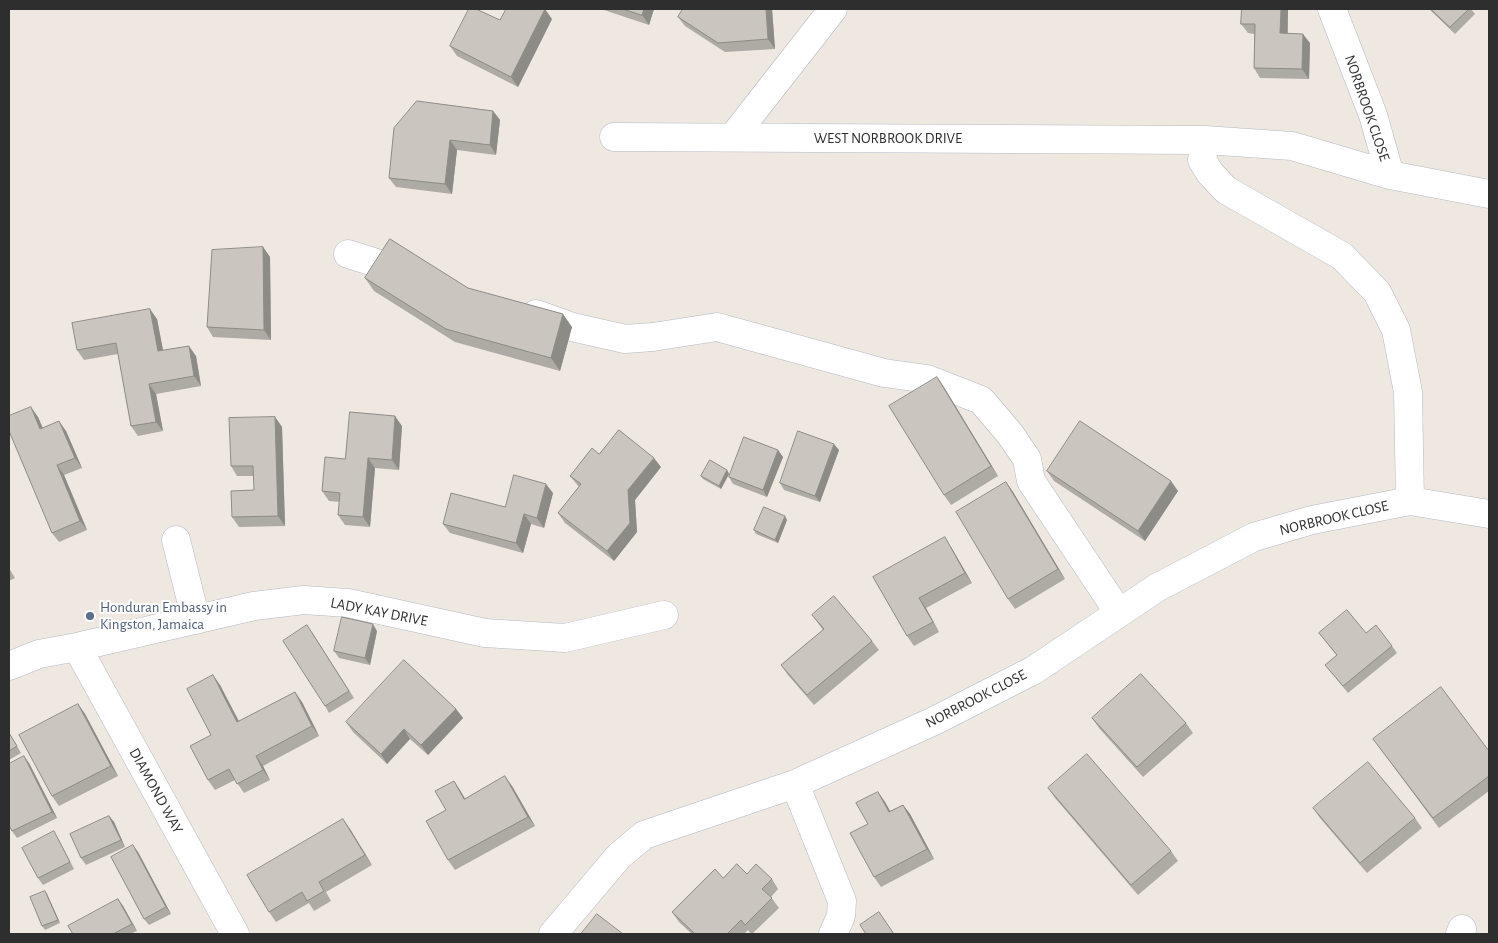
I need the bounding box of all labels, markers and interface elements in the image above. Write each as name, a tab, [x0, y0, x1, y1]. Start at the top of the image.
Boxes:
street label: NORBROOK CLOSE	[1340, 53, 1394, 163]
street label: WEST NORBROOK DRIVE	[814, 129, 962, 147]
street label: NORBROOK CLOSE	[1278, 497, 1390, 539]
street label: LADY KAY DRIVE	[329, 594, 429, 630]
place label: Honduran Embassy in Kingston, Jamaica	[100, 598, 227, 633]
marker: Honduran Embassy in Kingston, Jamaica	[84, 610, 96, 622]
street label: NORBROOK CLOSE	[922, 666, 1030, 732]
street label: DIAMOND WAY	[125, 745, 187, 837]

